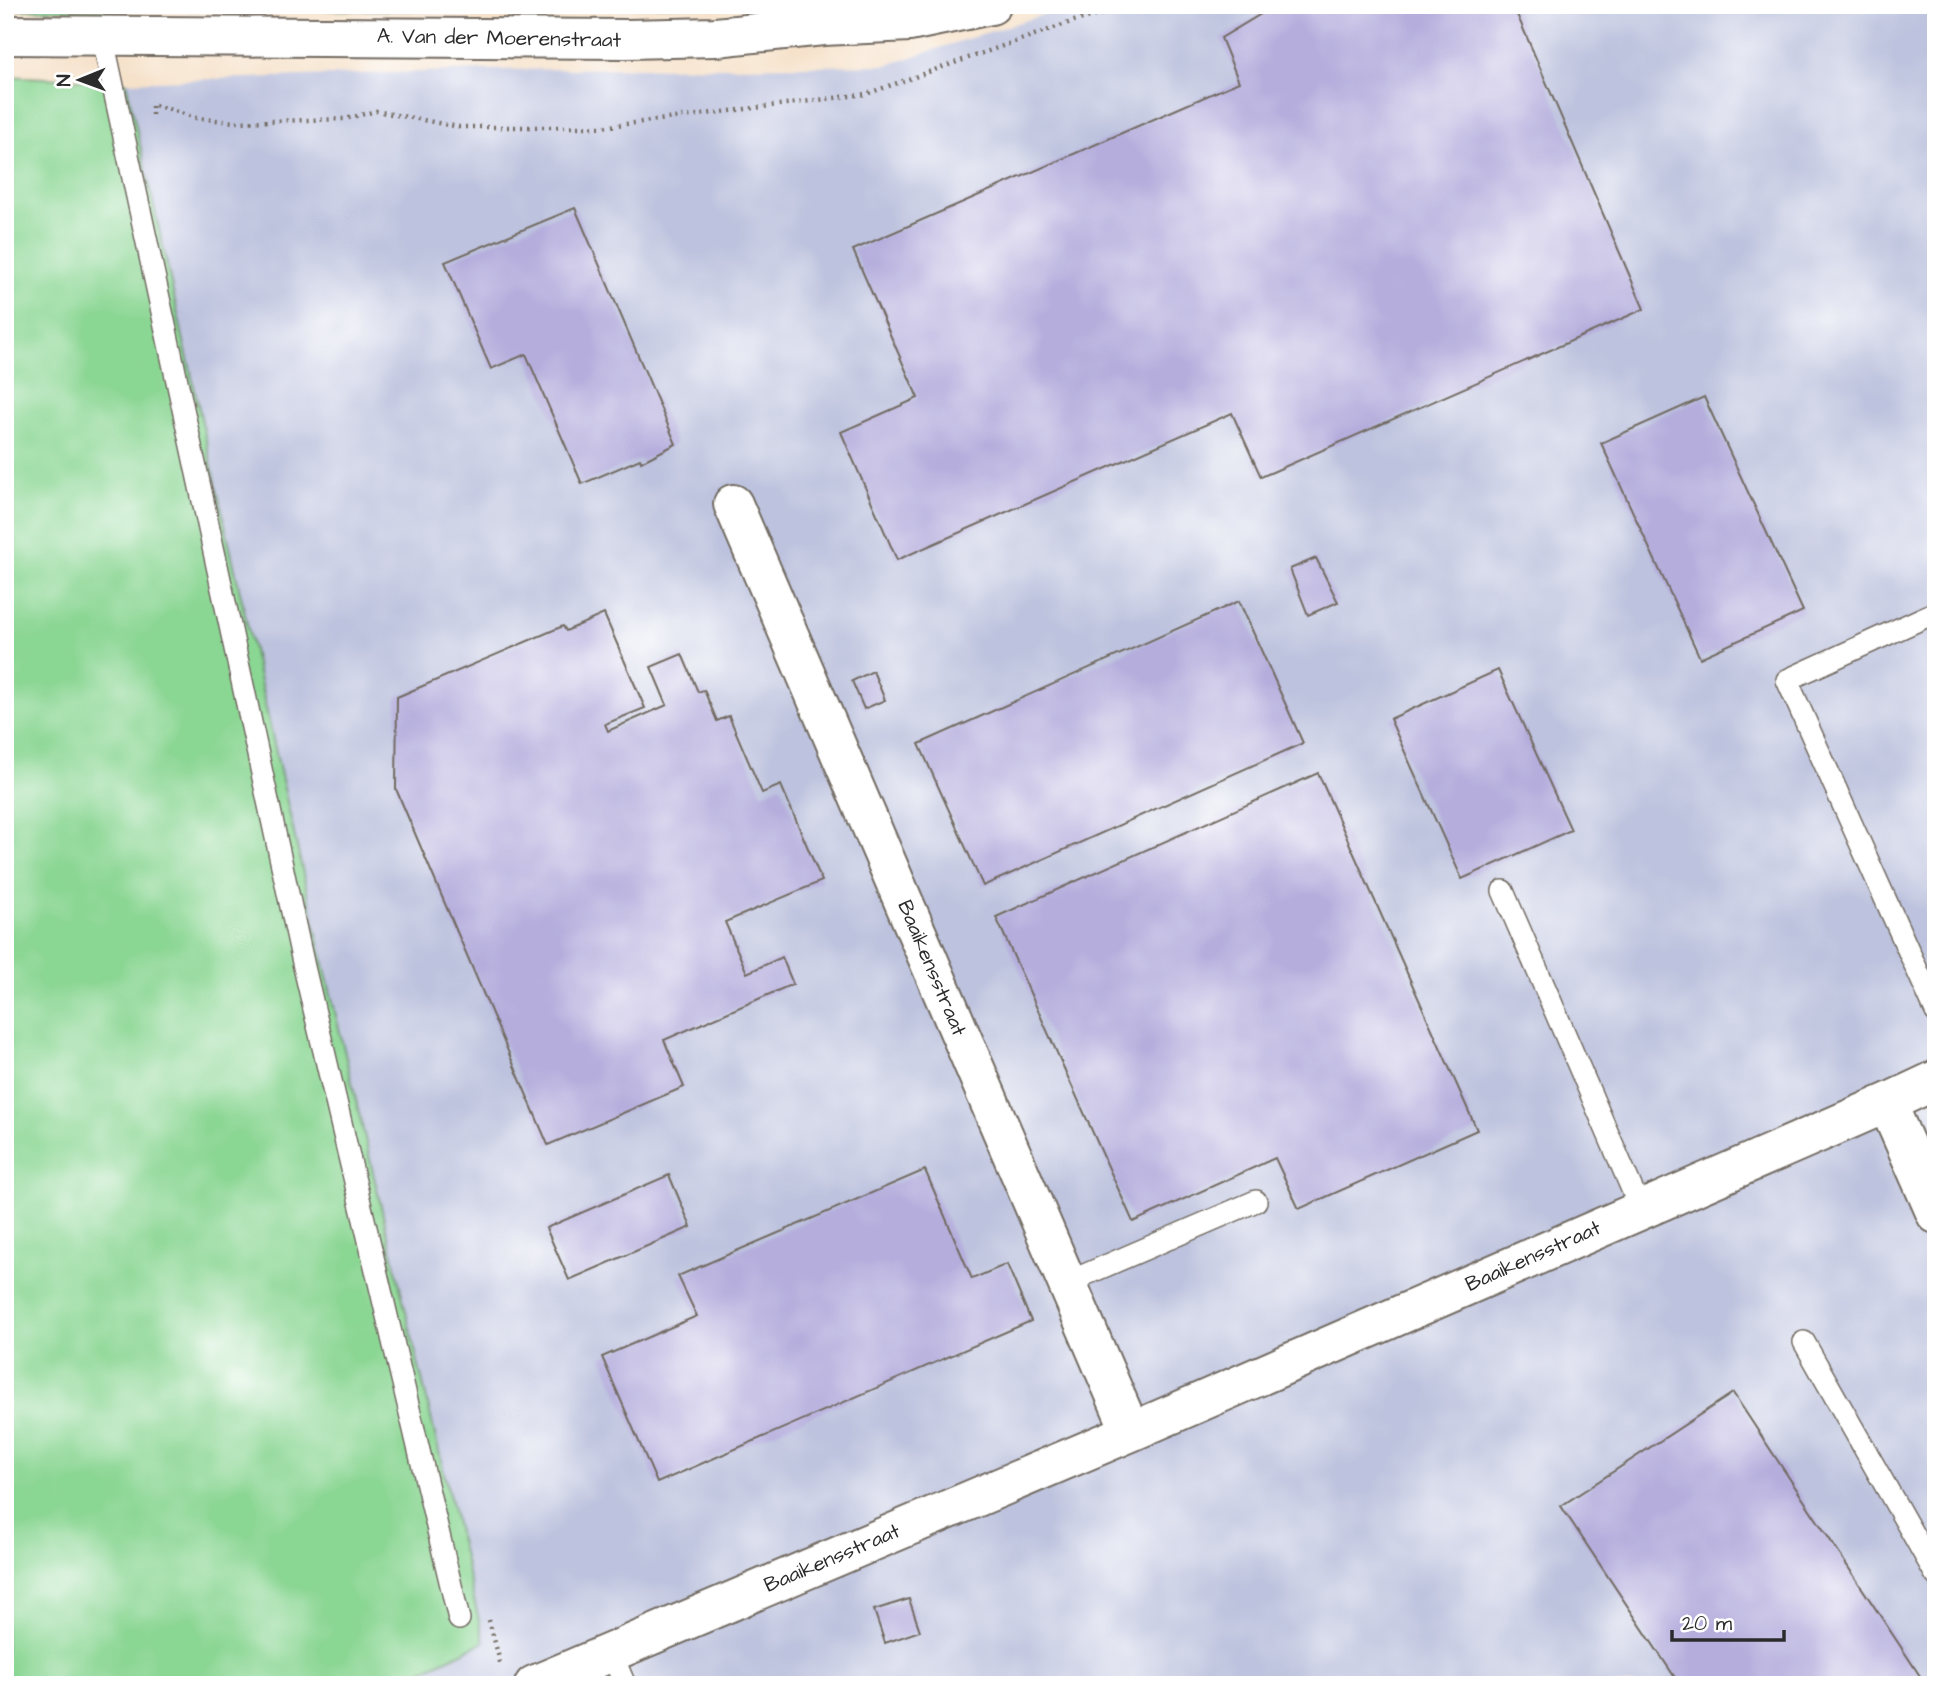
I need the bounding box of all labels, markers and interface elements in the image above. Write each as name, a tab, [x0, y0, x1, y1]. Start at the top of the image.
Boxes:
street label: A. Van der Moerenstraat	[377, 21, 622, 55]
north arrow	[46, 46, 116, 116]
text: N	[51, 74, 78, 86]
street label: Baaikensstraat	[890, 895, 974, 1041]
street label: Baaikensstraat	[1461, 1213, 1606, 1299]
street label: Baaikensstraat	[759, 1516, 905, 1600]
scale bar	[1672, 1599, 1784, 1643]
text: 20 m	[1682, 1609, 1733, 1638]

